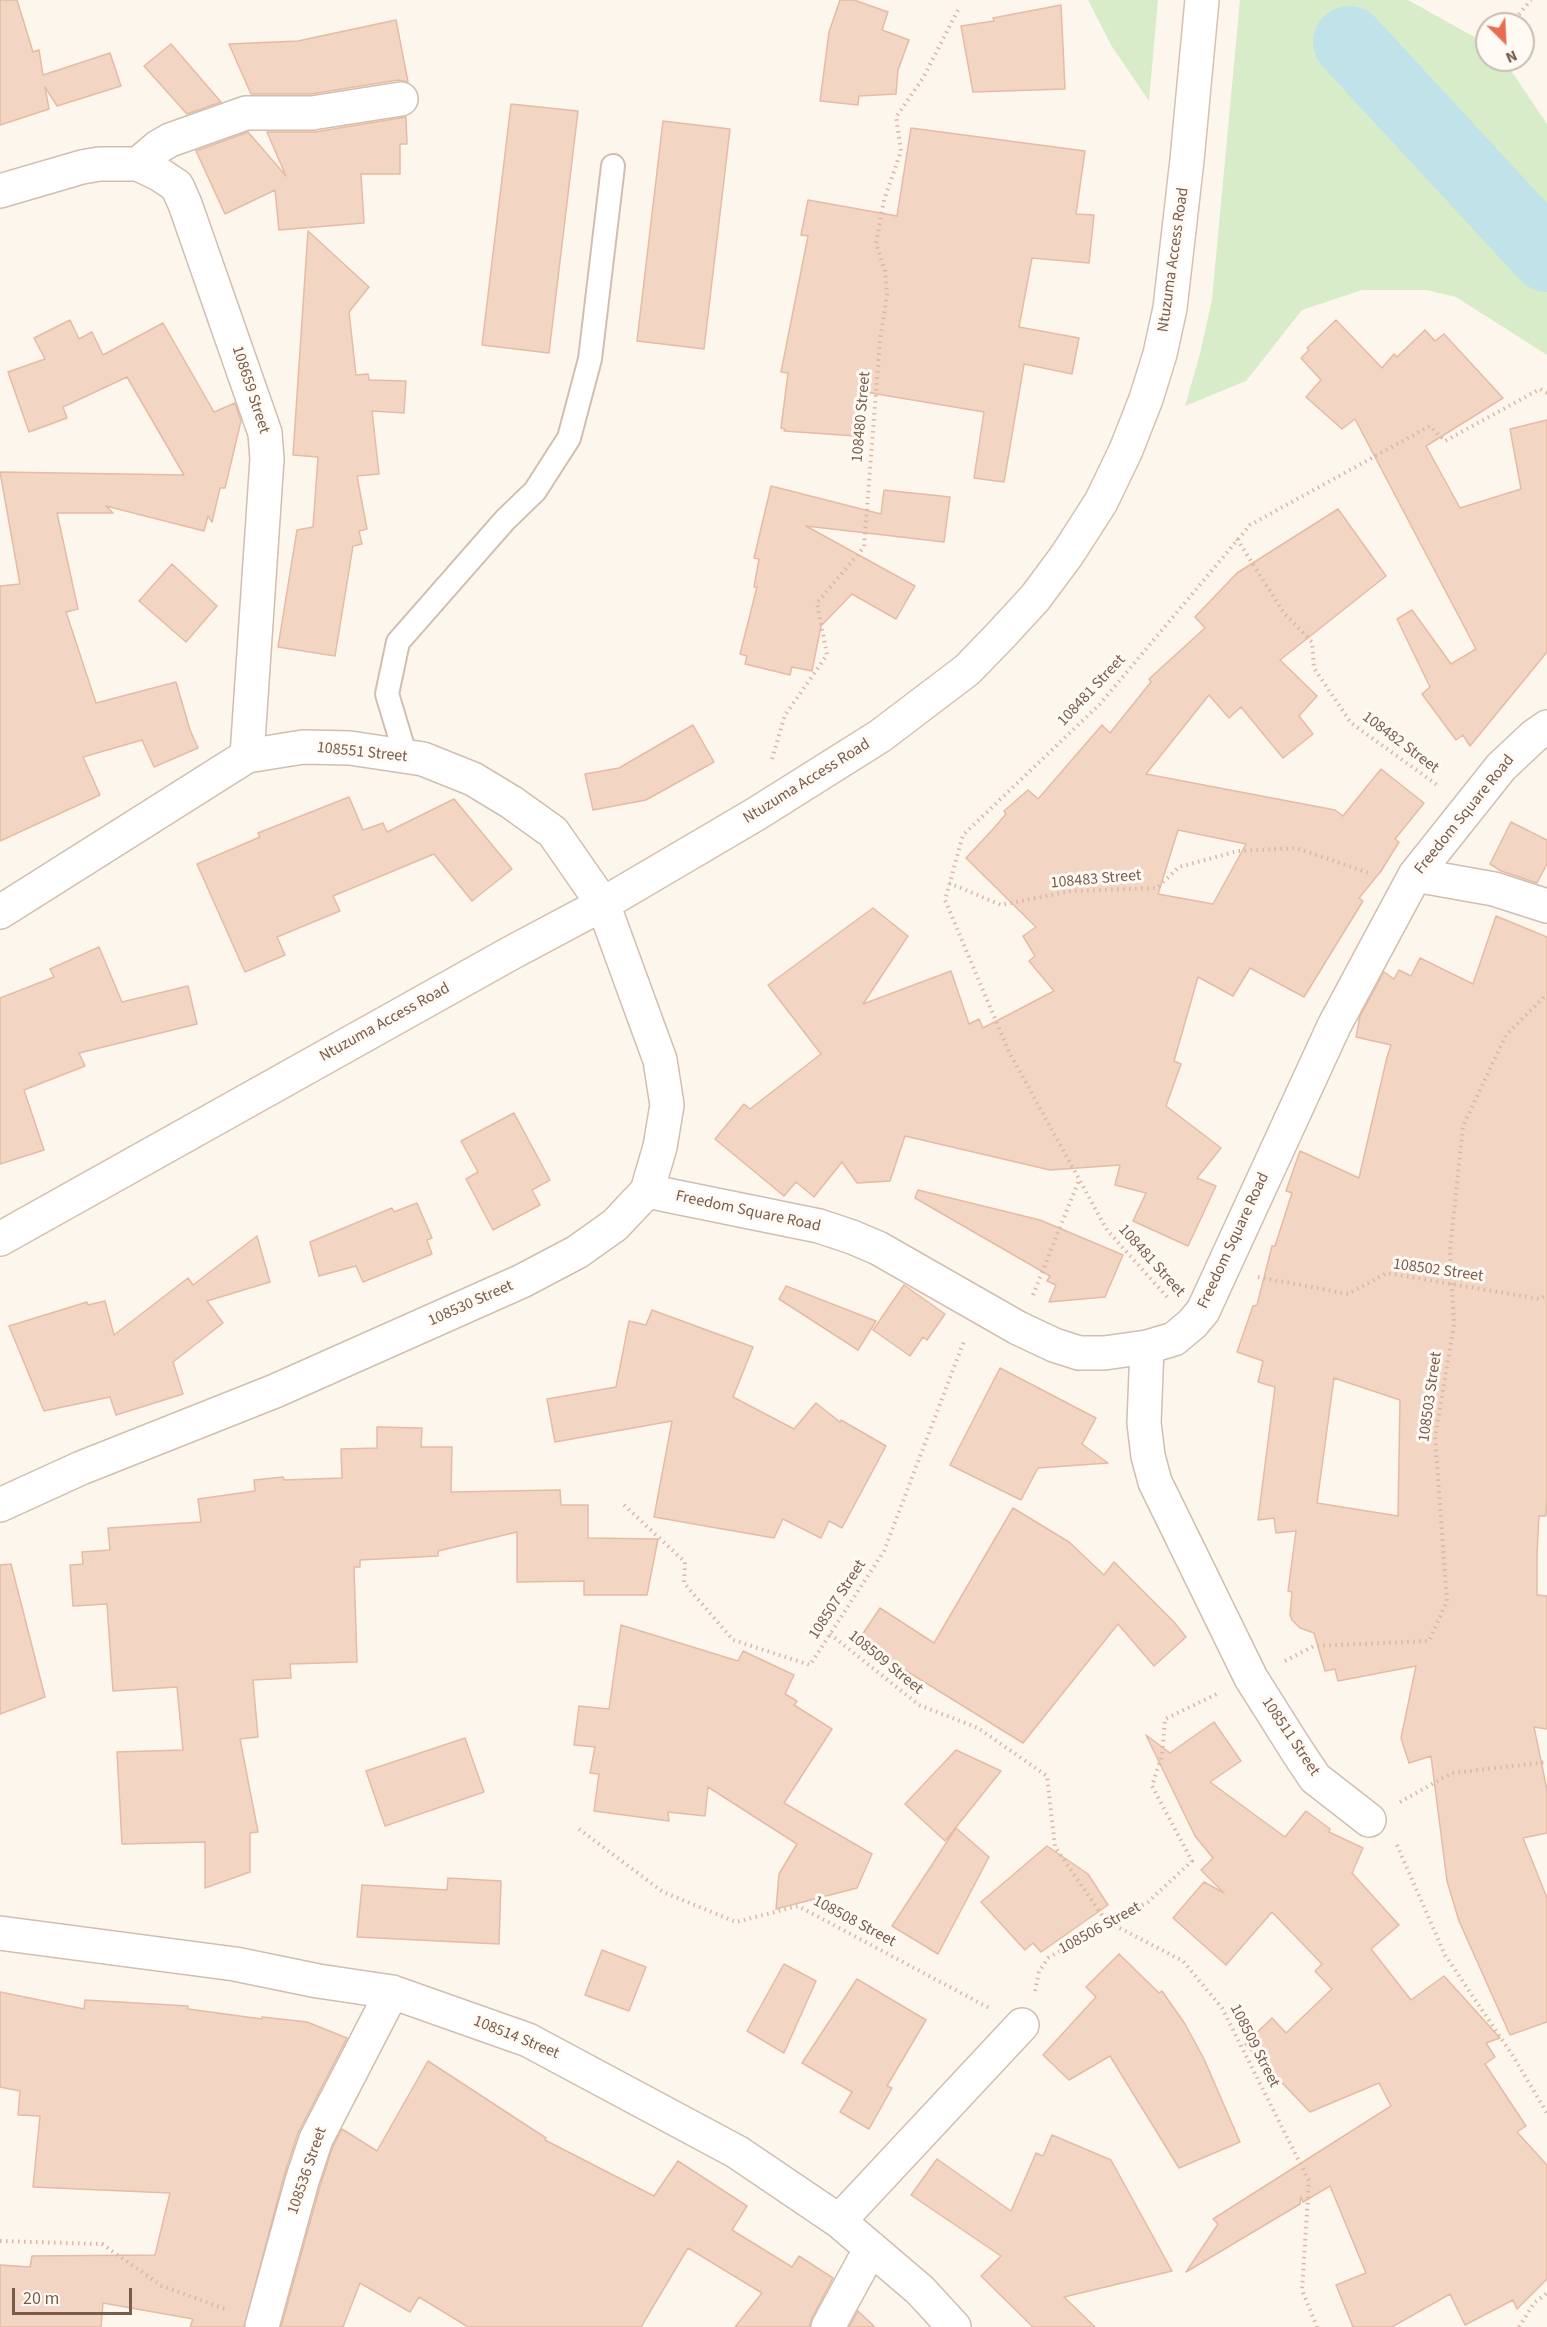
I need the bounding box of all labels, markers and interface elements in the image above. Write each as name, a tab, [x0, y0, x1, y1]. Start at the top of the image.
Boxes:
north arrow	[1475, 12, 1535, 72]
text: N	[1502, 44, 1521, 69]
street label: Ntuzuma Access Road	[1154, 186, 1194, 334]
street label: 108659 Street	[227, 344, 273, 436]
street label: 108480 Street	[848, 371, 876, 463]
street label: 108481 Street	[1054, 651, 1130, 731]
street label: 108482 Street	[1358, 708, 1442, 778]
street label: Ntuzuma Access Road	[740, 735, 874, 829]
street label: 108551 Street	[316, 739, 408, 767]
street label: Freedom Square Road	[1411, 751, 1519, 879]
street label: 108483 Street	[1050, 866, 1142, 894]
street label: Ntuzuma Access Road	[317, 979, 453, 1067]
street label: Freedom Square Road	[1194, 1170, 1274, 1312]
street label: Freedom Square Road	[674, 1187, 822, 1237]
street label: 108481 Street	[1113, 1221, 1189, 1301]
street label: 108502 Street	[1392, 1255, 1484, 1287]
street label: 108530 Street	[426, 1277, 516, 1331]
street label: 108503 Street	[1415, 1351, 1447, 1443]
street label: 108507 Street	[805, 1557, 871, 1643]
street label: 108509 Street	[844, 1627, 926, 1699]
street label: 108511 Street	[1257, 1694, 1323, 1780]
street label: 108508 Street	[809, 1892, 899, 1952]
street label: 108506 Street	[1056, 1899, 1144, 1959]
street label: 108509 Street	[1225, 2001, 1283, 2091]
street label: 108514 Street	[470, 2012, 562, 2064]
street label: 108536 Street	[284, 2125, 332, 2217]
scale bar	[15, 2276, 135, 2314]
text: 20 m	[23, 2286, 59, 2311]

